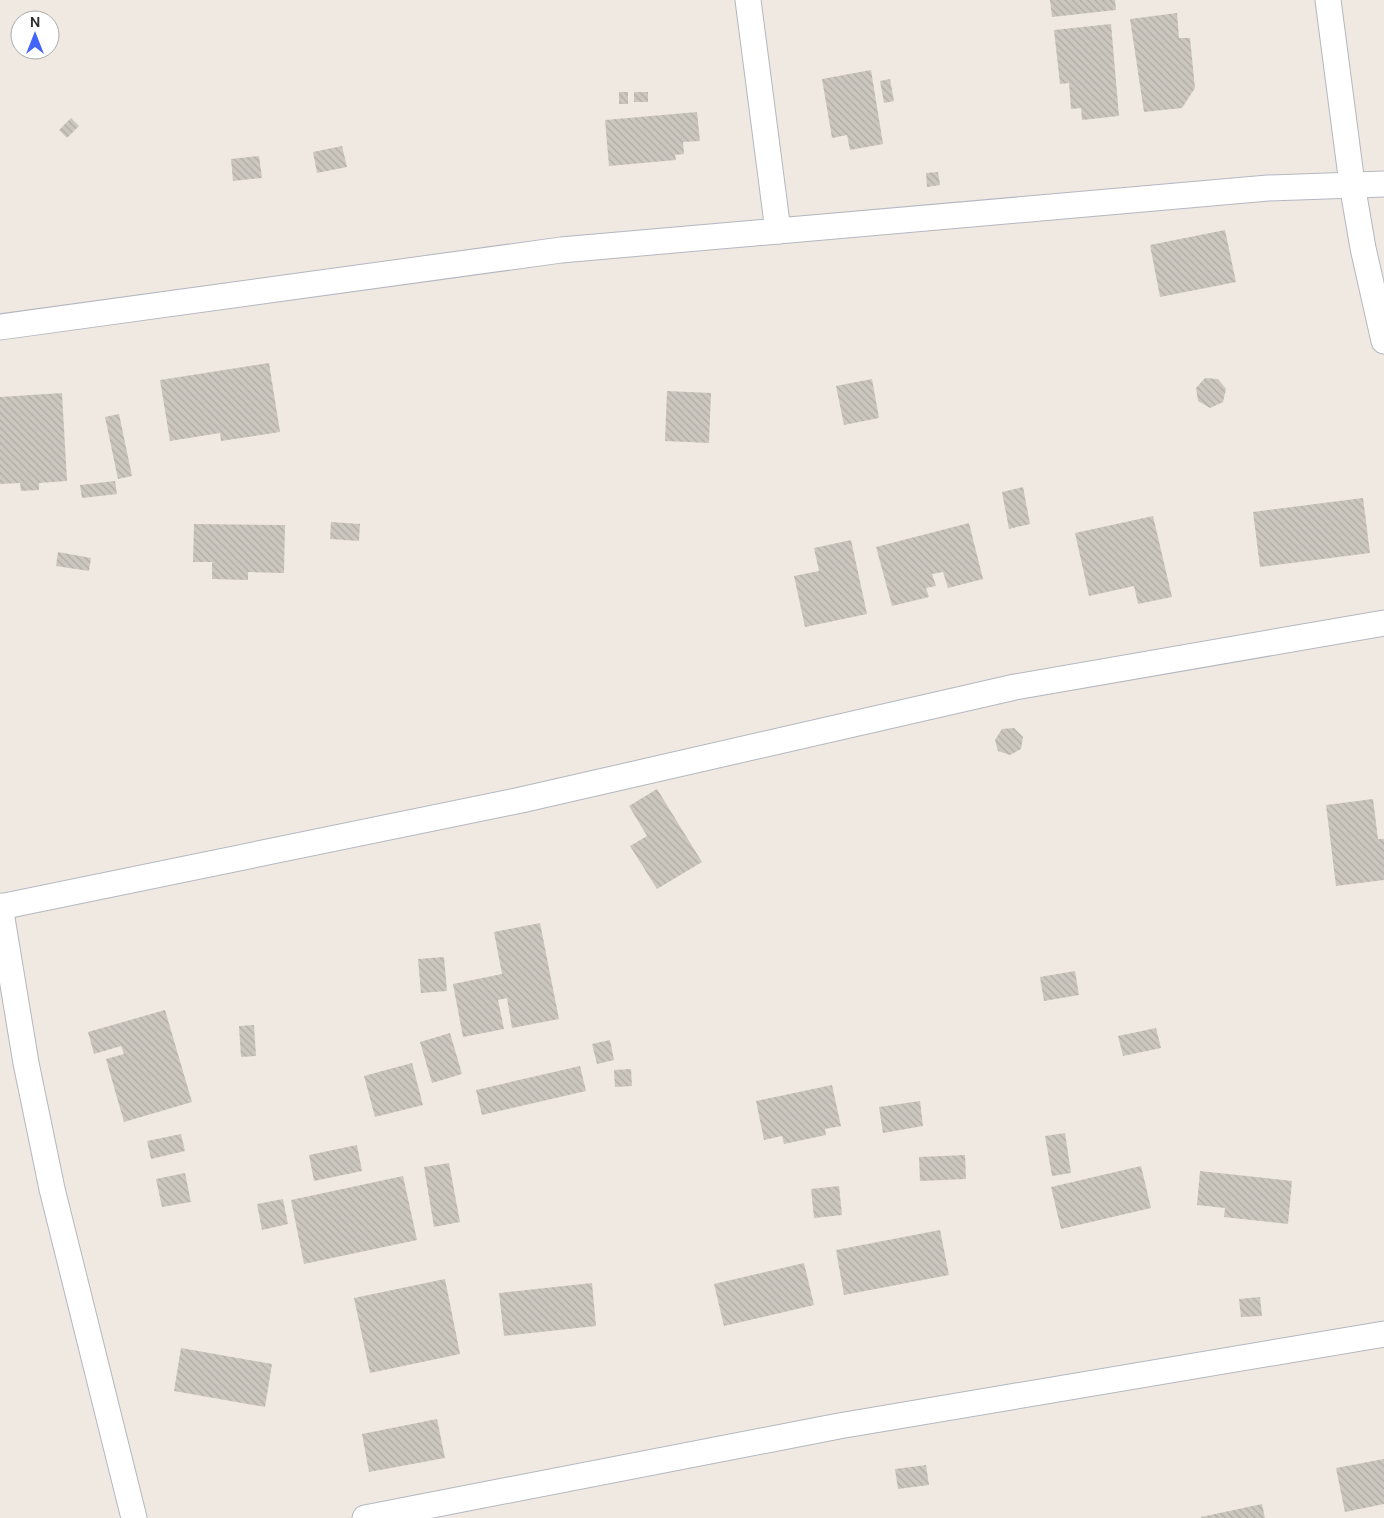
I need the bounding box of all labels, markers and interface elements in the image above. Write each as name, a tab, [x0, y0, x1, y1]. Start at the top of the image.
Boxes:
north arrow	[10, 10, 60, 60]
text: N	[30, 13, 40, 31]

